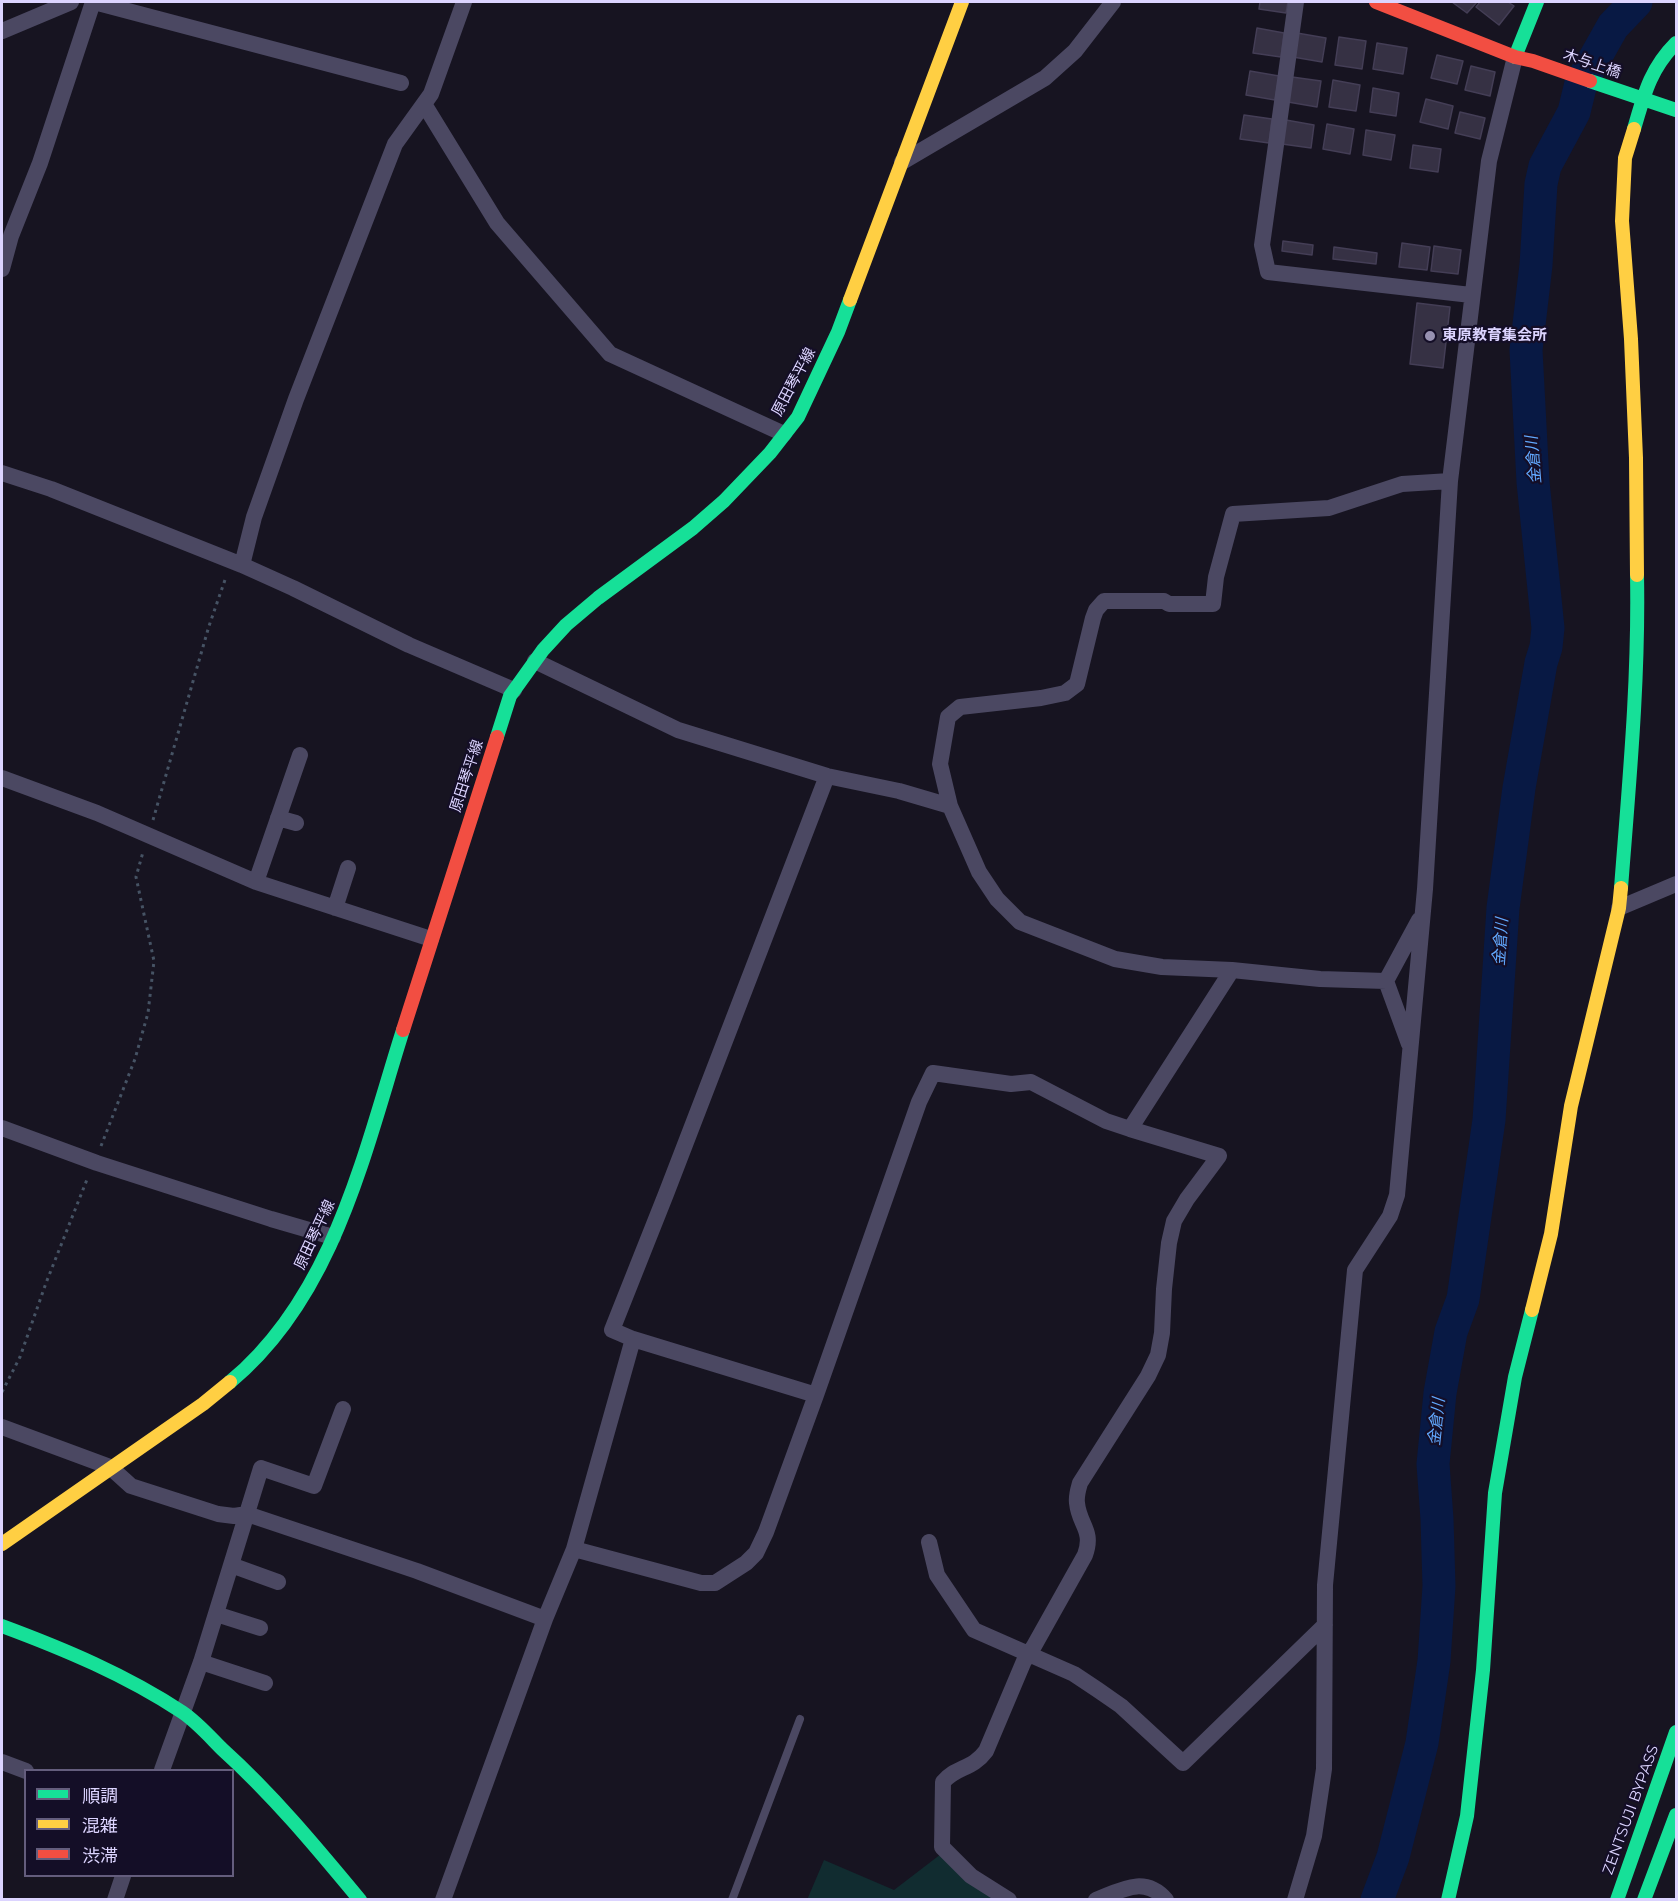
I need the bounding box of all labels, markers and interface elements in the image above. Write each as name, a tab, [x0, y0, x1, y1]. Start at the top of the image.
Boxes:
street label: 木与上橋	[1561, 46, 1623, 82]
place label: 東原教育集会所	[1442, 327, 1547, 345]
marker: 東原教育集会所	[1423, 329, 1437, 343]
street label: 原田琴平線	[768, 345, 820, 419]
water label: 金倉川	[1522, 435, 1546, 485]
street label: 原田琴平線	[447, 738, 487, 814]
water label: 金倉川	[1490, 917, 1512, 967]
street label: 原田琴平線	[291, 1197, 339, 1273]
water label: 金倉川	[1425, 1397, 1449, 1447]
street label: ZENTSUJI BYPASS	[1599, 1743, 1663, 1877]
legend	[24, 1769, 234, 1877]
text: 順調	[82, 1785, 118, 1807]
text: 混雑	[82, 1815, 118, 1837]
text: 渋滞	[82, 1845, 118, 1867]

